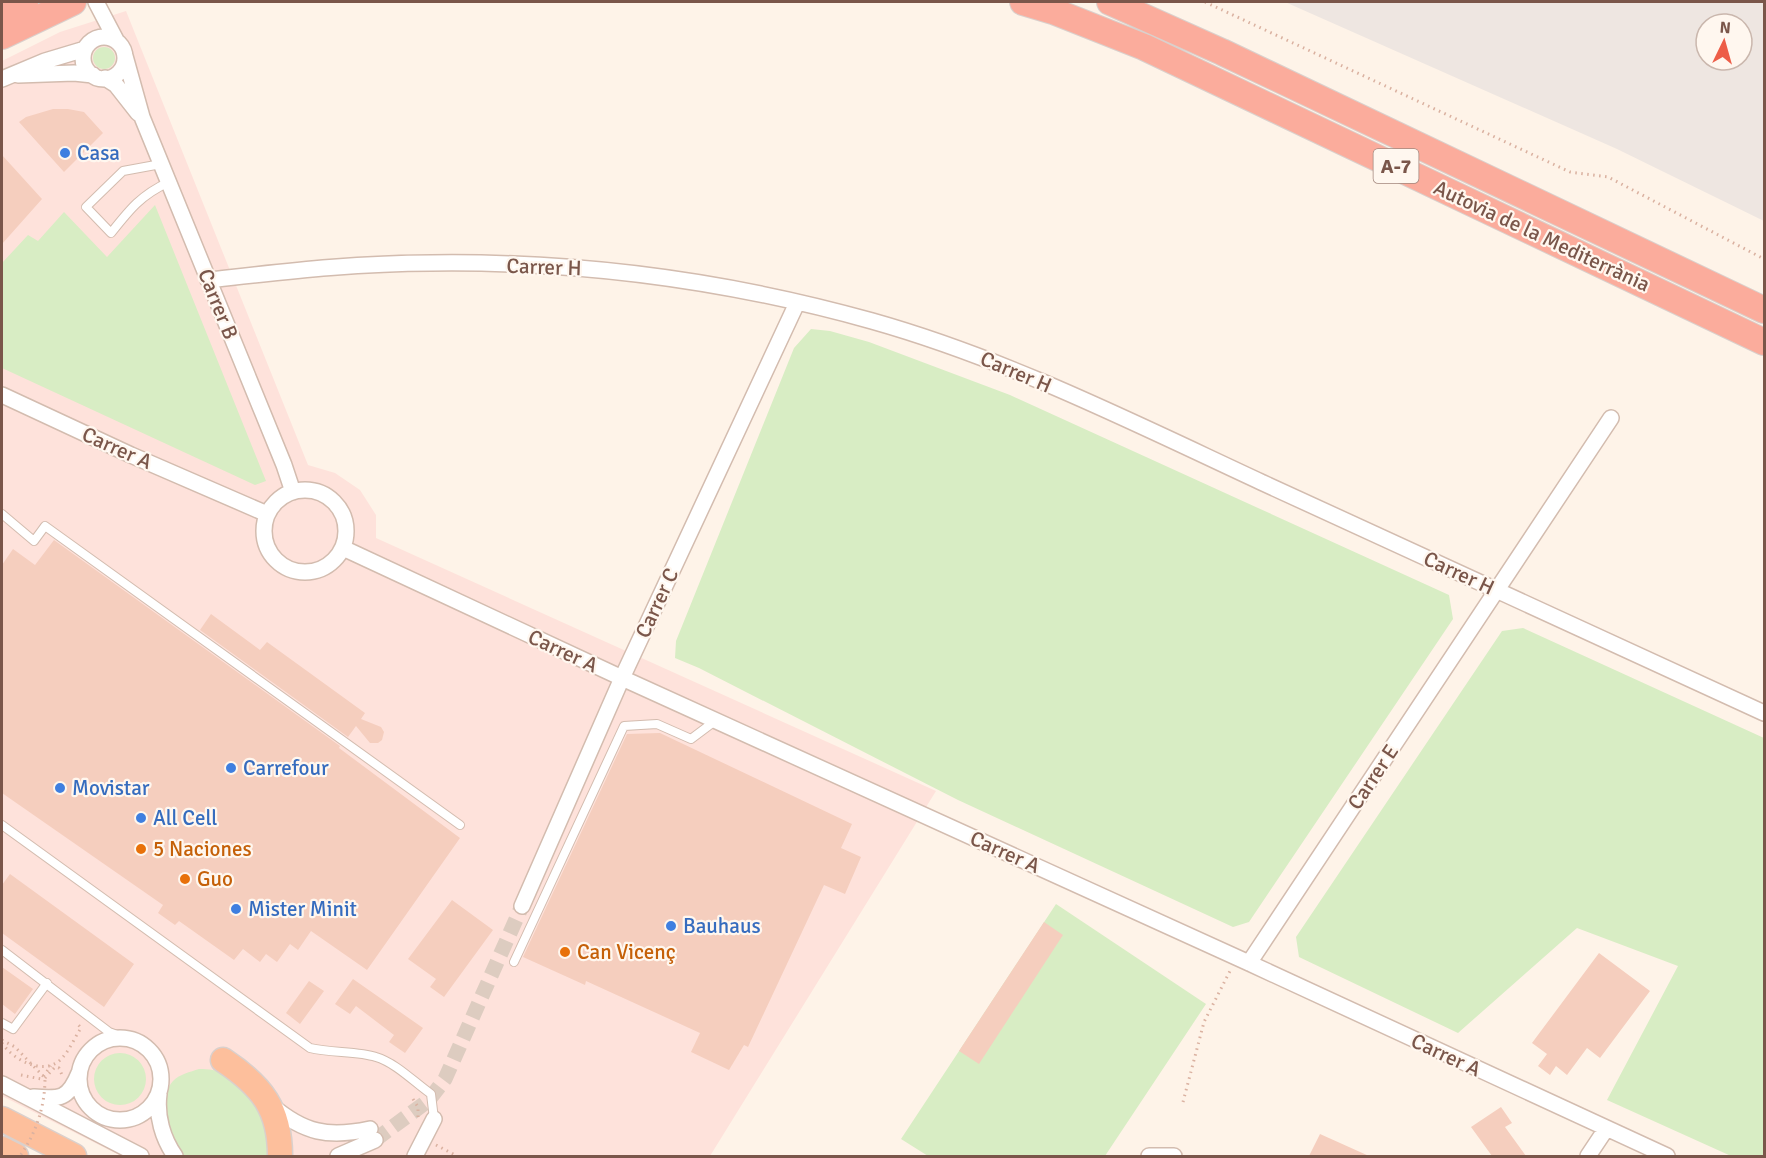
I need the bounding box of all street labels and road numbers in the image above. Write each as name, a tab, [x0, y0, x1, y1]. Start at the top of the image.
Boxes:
road number: A-7	[1374, 149, 1418, 183]
street label: Autovia de la Mediterrània	[1430, 174, 1654, 298]
street label: Carrer H	[506, 253, 582, 281]
street label: Carrer B	[192, 265, 244, 343]
street label: Carrer H	[976, 345, 1056, 399]
street label: Carrer A	[78, 421, 156, 475]
street label: Carrer H	[1419, 545, 1499, 601]
street label: Carrer C	[630, 564, 684, 642]
street label: Carrer A	[524, 624, 602, 678]
street label: Carrer E	[1342, 739, 1404, 815]
street label: Carrer A	[966, 825, 1044, 879]
street label: Carrer A	[1407, 1028, 1485, 1082]

